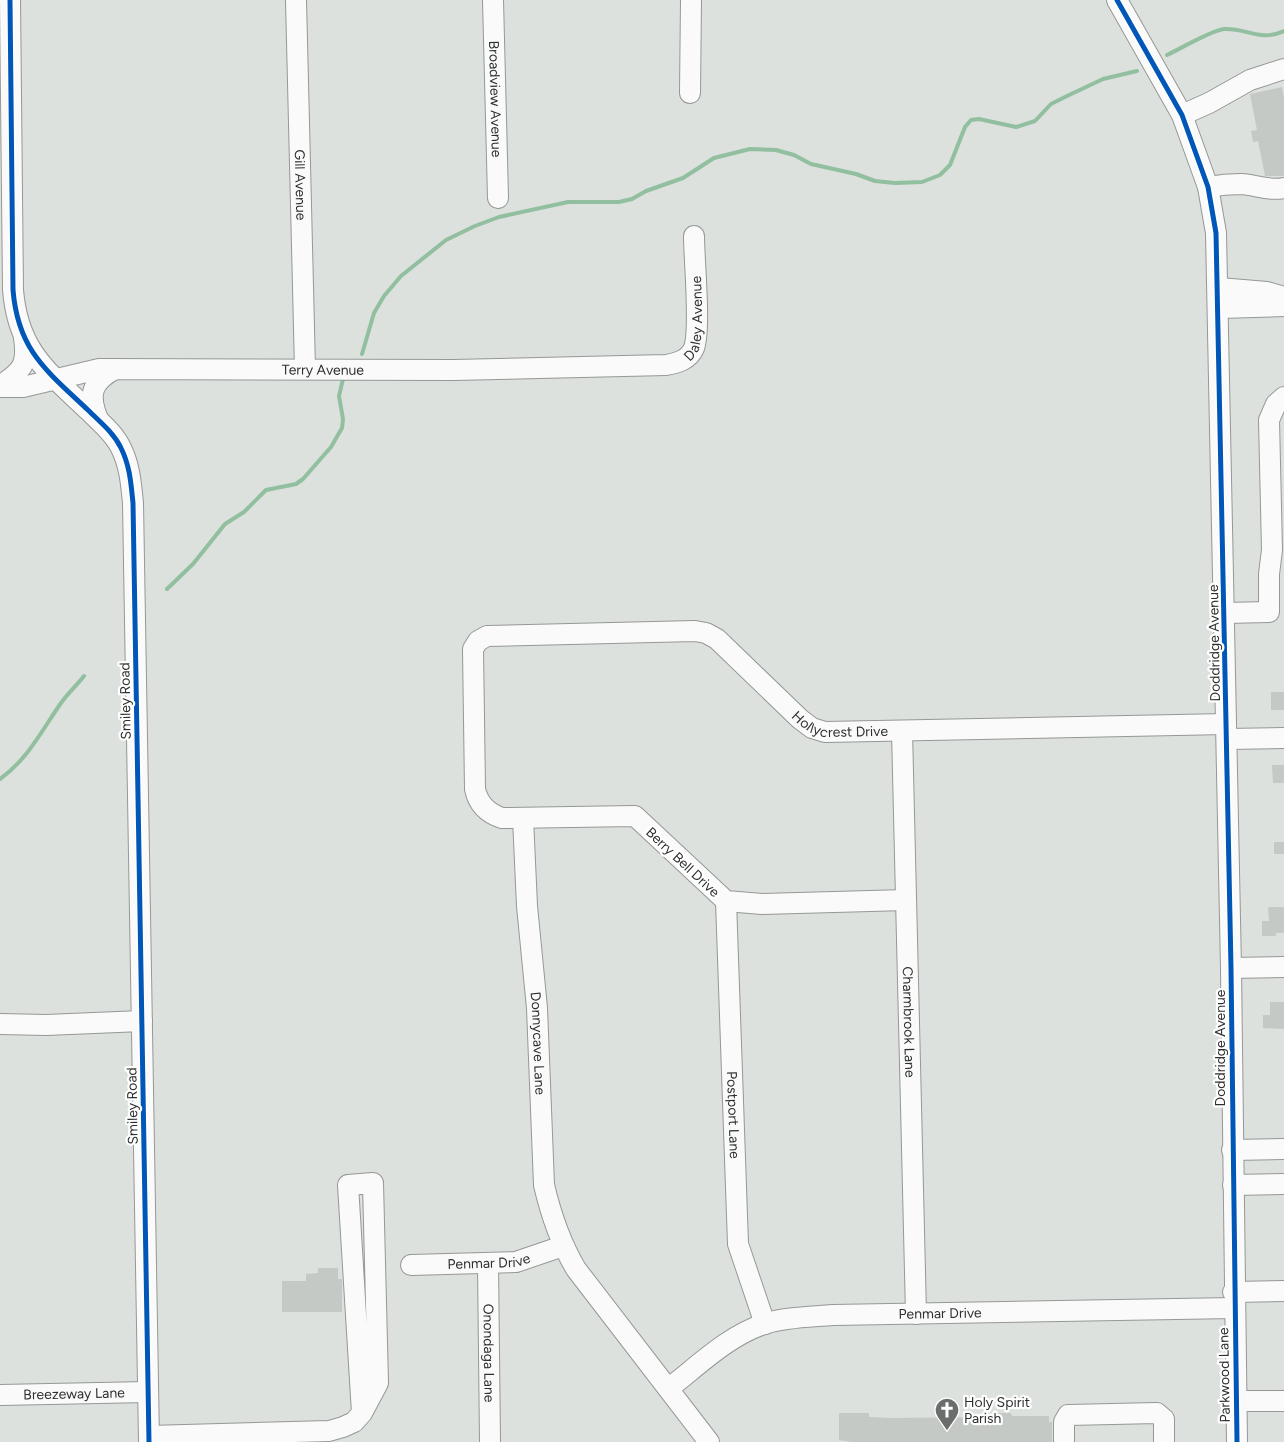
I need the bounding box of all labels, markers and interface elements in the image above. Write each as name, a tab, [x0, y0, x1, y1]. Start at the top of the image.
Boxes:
street label: Broadview Avenue	[485, 40, 505, 158]
street label: Gill Avenue	[291, 149, 309, 221]
street label: Daley Avenue	[680, 275, 706, 365]
street label: Terry Avenue	[282, 362, 364, 379]
street label: Doddridge Avenue	[1205, 584, 1224, 702]
street label: Smiley Road	[116, 662, 135, 740]
street label: Hollycrest Drive	[788, 708, 889, 742]
street label: Berry Bell Drive	[642, 824, 723, 901]
street label: Charmbrook Lane	[899, 966, 918, 1078]
street label: Doddridge Avenue	[1212, 989, 1229, 1107]
street label: Donnycave Lane	[526, 991, 548, 1096]
street label: Smiley Road	[123, 1067, 142, 1145]
street label: Postport Lane	[723, 1071, 743, 1159]
street label: Penmar Drive	[447, 1250, 533, 1273]
street label: Onondaga Lane	[479, 1304, 498, 1403]
street label: Penmar Drive	[898, 1304, 982, 1323]
street label: Parkwood Lane	[1215, 1327, 1234, 1423]
street label: Breezeway Lane	[23, 1384, 125, 1404]
place label: Holy Spirit Parish	[964, 1394, 1030, 1427]
church icon: Holy Spirit Parish	[934, 1397, 960, 1431]

